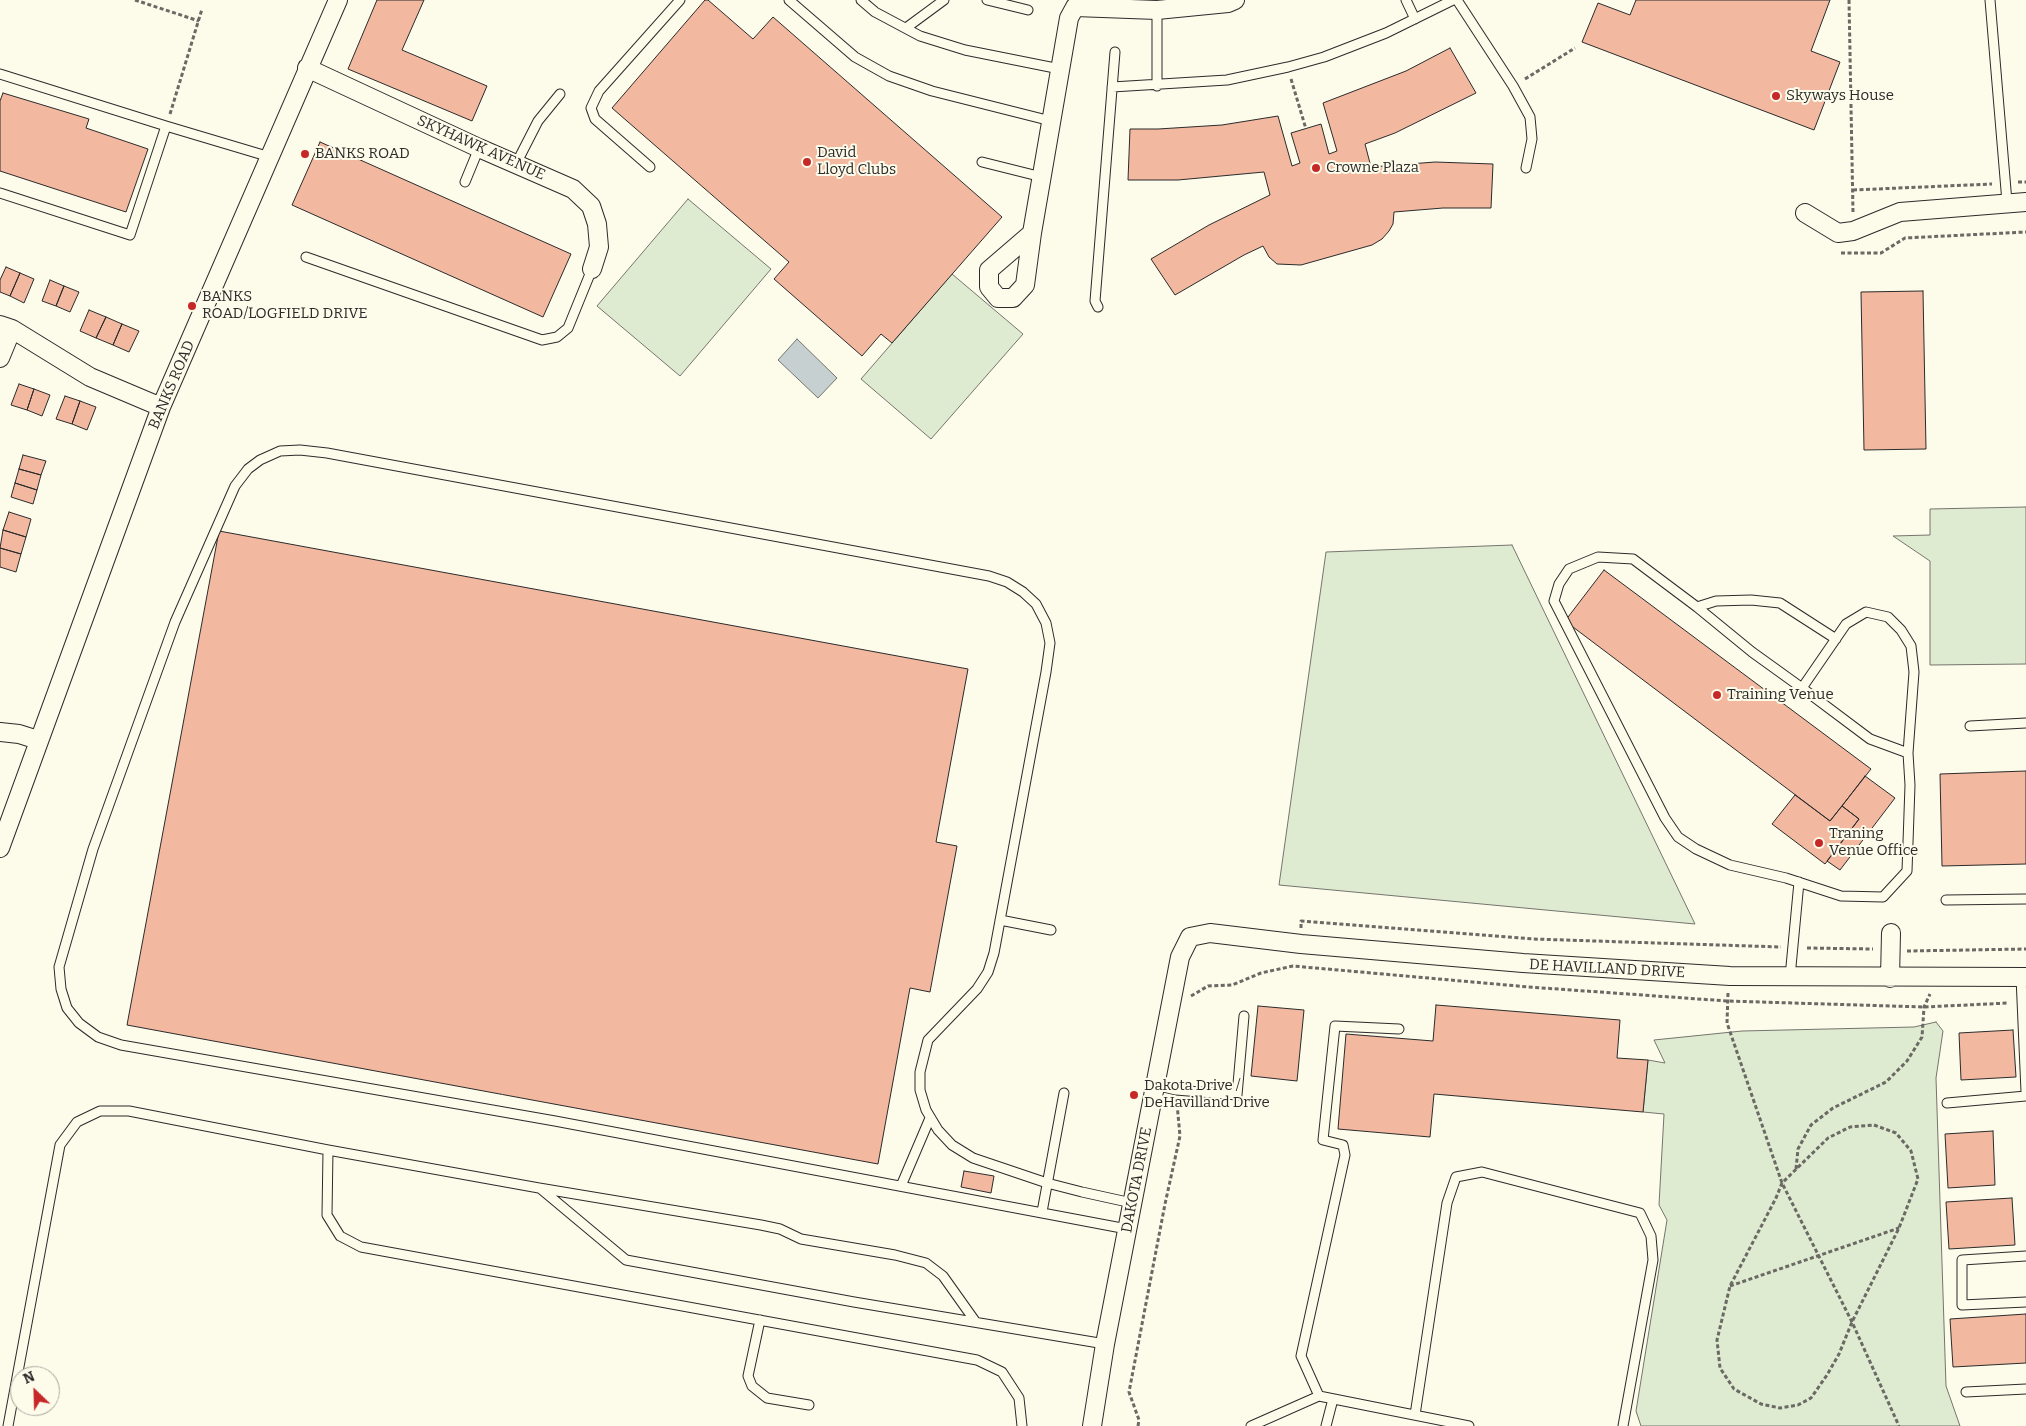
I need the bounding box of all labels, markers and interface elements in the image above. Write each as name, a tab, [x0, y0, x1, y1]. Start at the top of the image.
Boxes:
place label: Skyways House	[1786, 87, 1894, 105]
marker: Skyways House	[1770, 90, 1782, 102]
street label: SKYHAWK AVENUE	[414, 112, 548, 184]
place label: David Lloyd Clubs	[817, 144, 896, 179]
place label: BANKS ROAD	[315, 145, 410, 163]
marker: BANKS ROAD	[299, 148, 311, 160]
marker: David Lloyd Clubs	[801, 156, 813, 168]
place label: Crowne Plaza	[1326, 159, 1419, 177]
marker: Crowne Plaza	[1310, 162, 1322, 174]
place label: BANKS ROAD/LOGFIELD DRIVE	[202, 288, 367, 323]
marker: BANKS ROAD/LOGFIELD DRIVE	[186, 300, 198, 312]
street label: BANKS ROAD	[145, 338, 199, 432]
place label: Training Venue	[1727, 686, 1834, 704]
marker: Training Venue	[1711, 689, 1723, 701]
place label: Traning Venue Office	[1829, 825, 1918, 860]
marker: Traning Venue Office	[1813, 837, 1825, 849]
street label: DE HAVILLAND DRIVE	[1529, 956, 1685, 982]
place label: Dakota Drive / DeHavilland Drive	[1144, 1077, 1270, 1112]
marker: Dakota Drive / DeHavilland Drive	[1128, 1089, 1140, 1101]
street label: DAKOTA DRIVE	[1118, 1126, 1156, 1234]
north arrow	[10, 1366, 60, 1416]
text: N	[21, 1368, 37, 1388]

